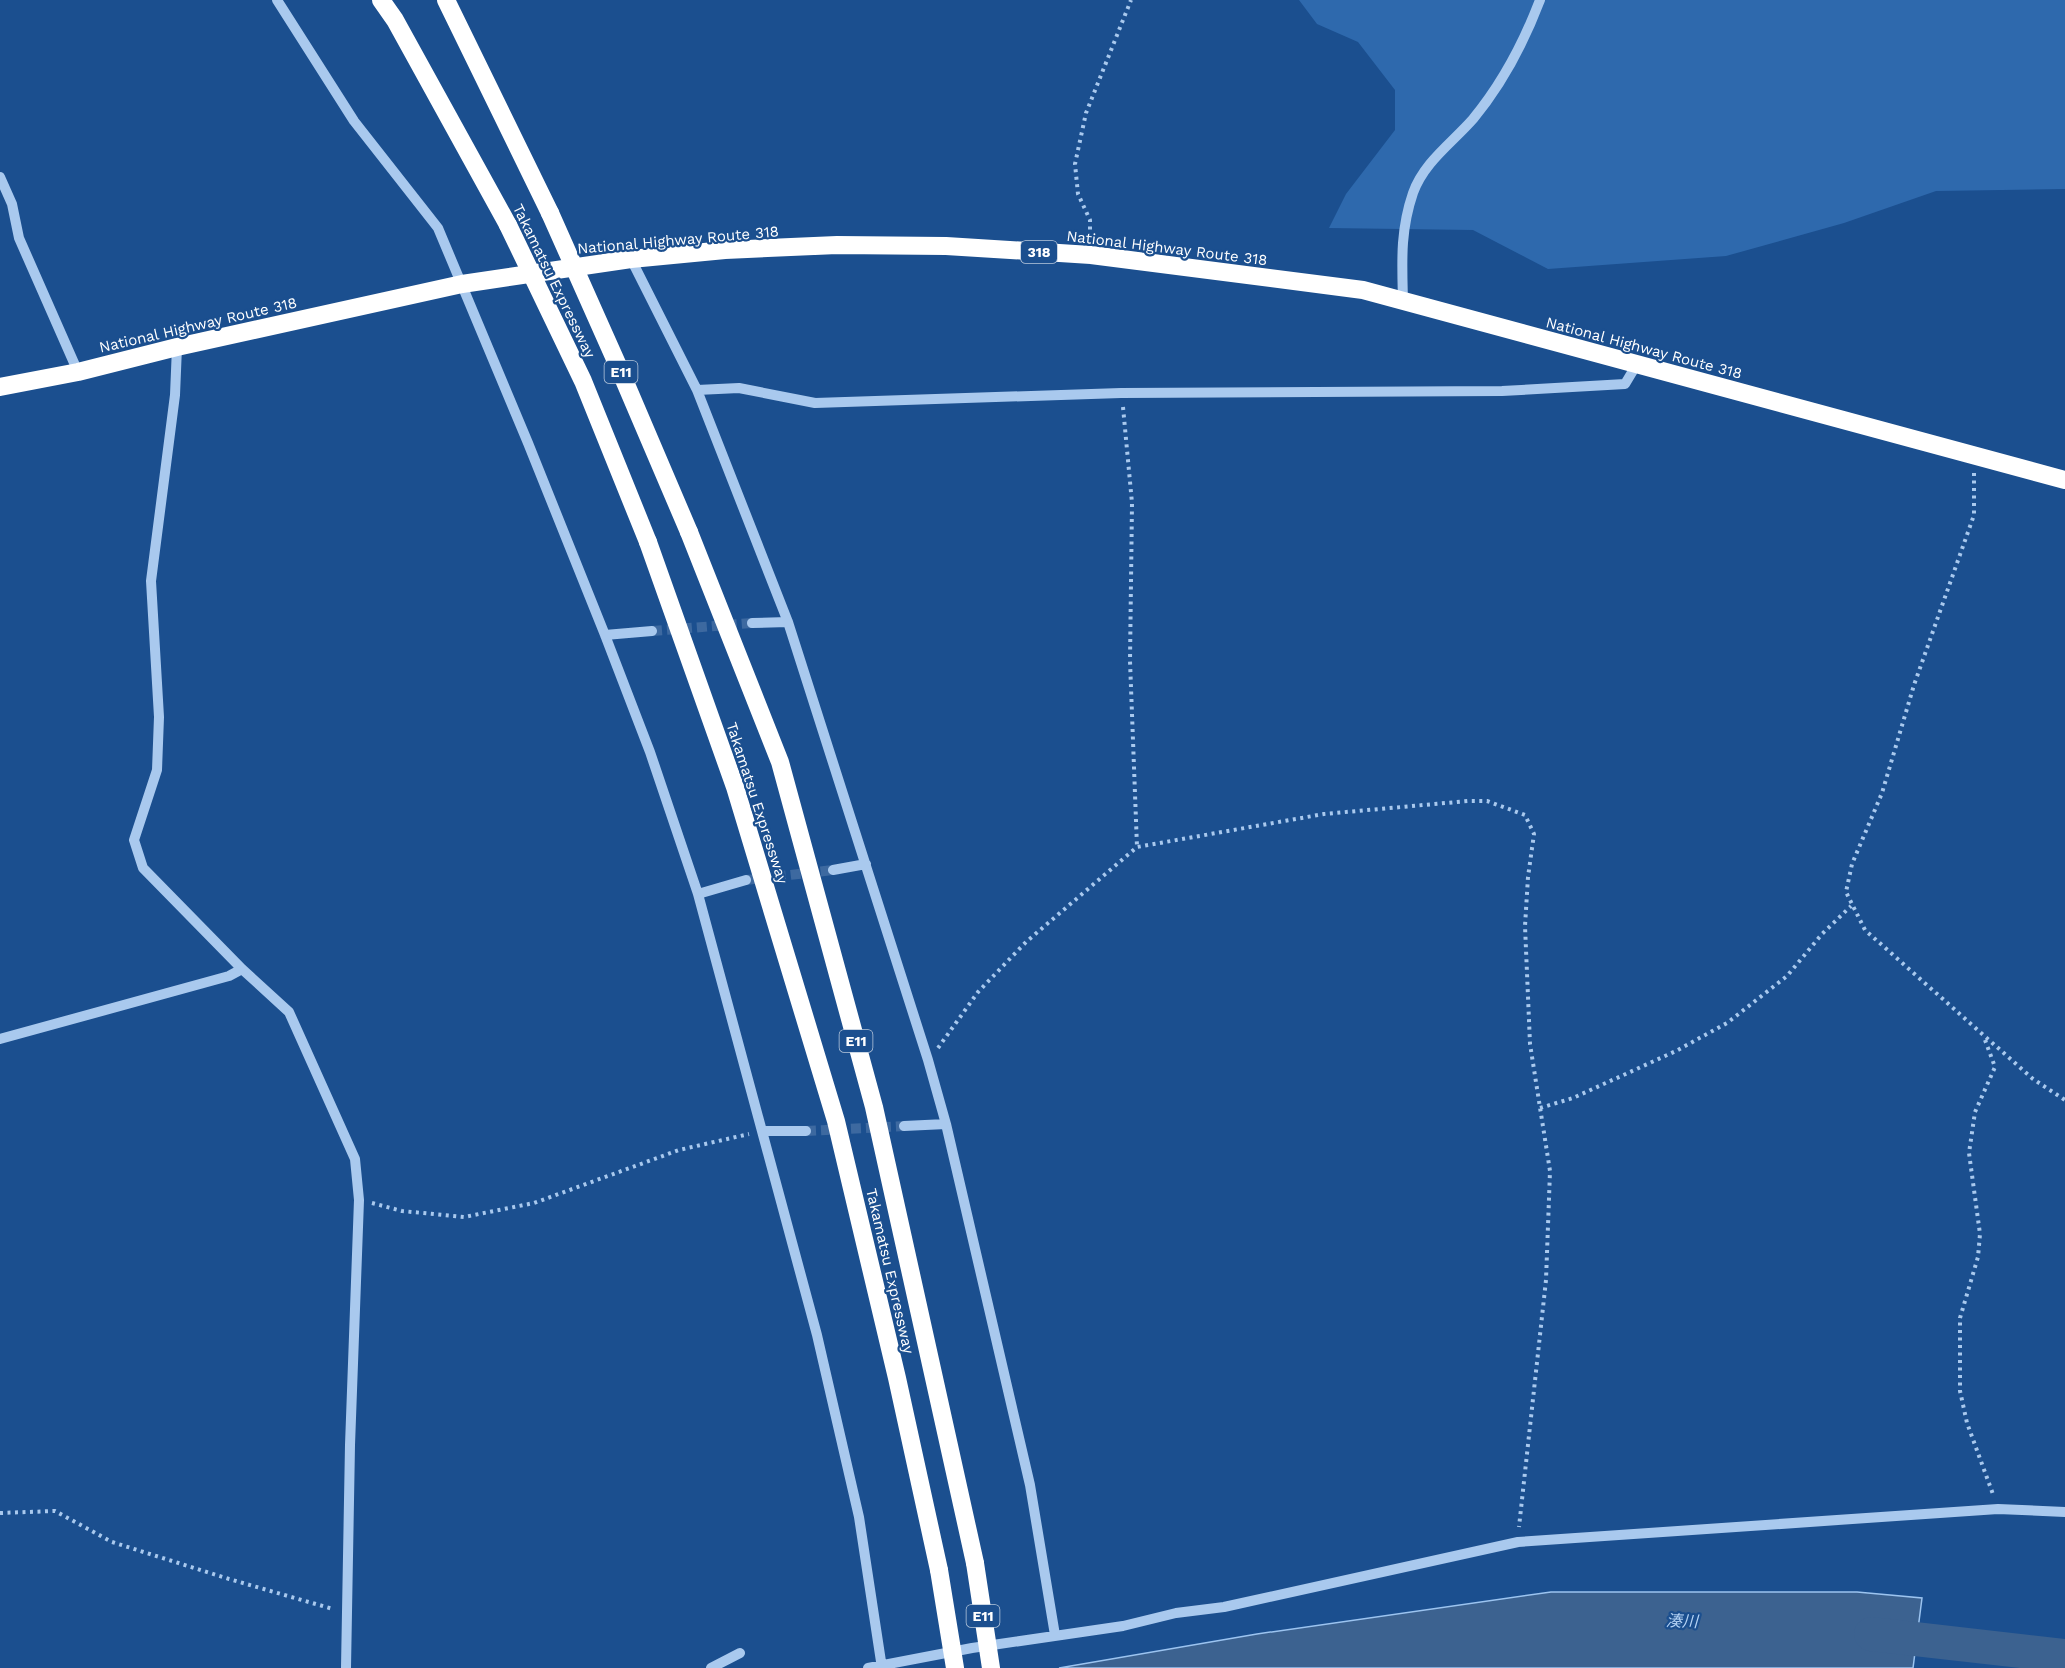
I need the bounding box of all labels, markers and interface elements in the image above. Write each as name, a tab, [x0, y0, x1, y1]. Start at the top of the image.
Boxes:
street label: Takamatsu Expressway	[509, 201, 599, 361]
street label: National Highway Route 318	[576, 222, 780, 258]
street label: National Highway Route 318	[1066, 227, 1268, 269]
road number: 318	[1021, 241, 1057, 263]
street label: National Highway Route 318	[97, 293, 299, 357]
street label: National Highway Route 318	[1544, 313, 1744, 383]
road number: E11	[604, 361, 638, 383]
street label: Takamatsu Expressway	[722, 720, 792, 886]
road number: E11	[840, 1030, 872, 1052]
street label: Takamatsu Expressway	[862, 1187, 918, 1356]
road number: E11	[966, 1605, 1000, 1627]
water label: 湊川	[1666, 1611, 1700, 1631]

